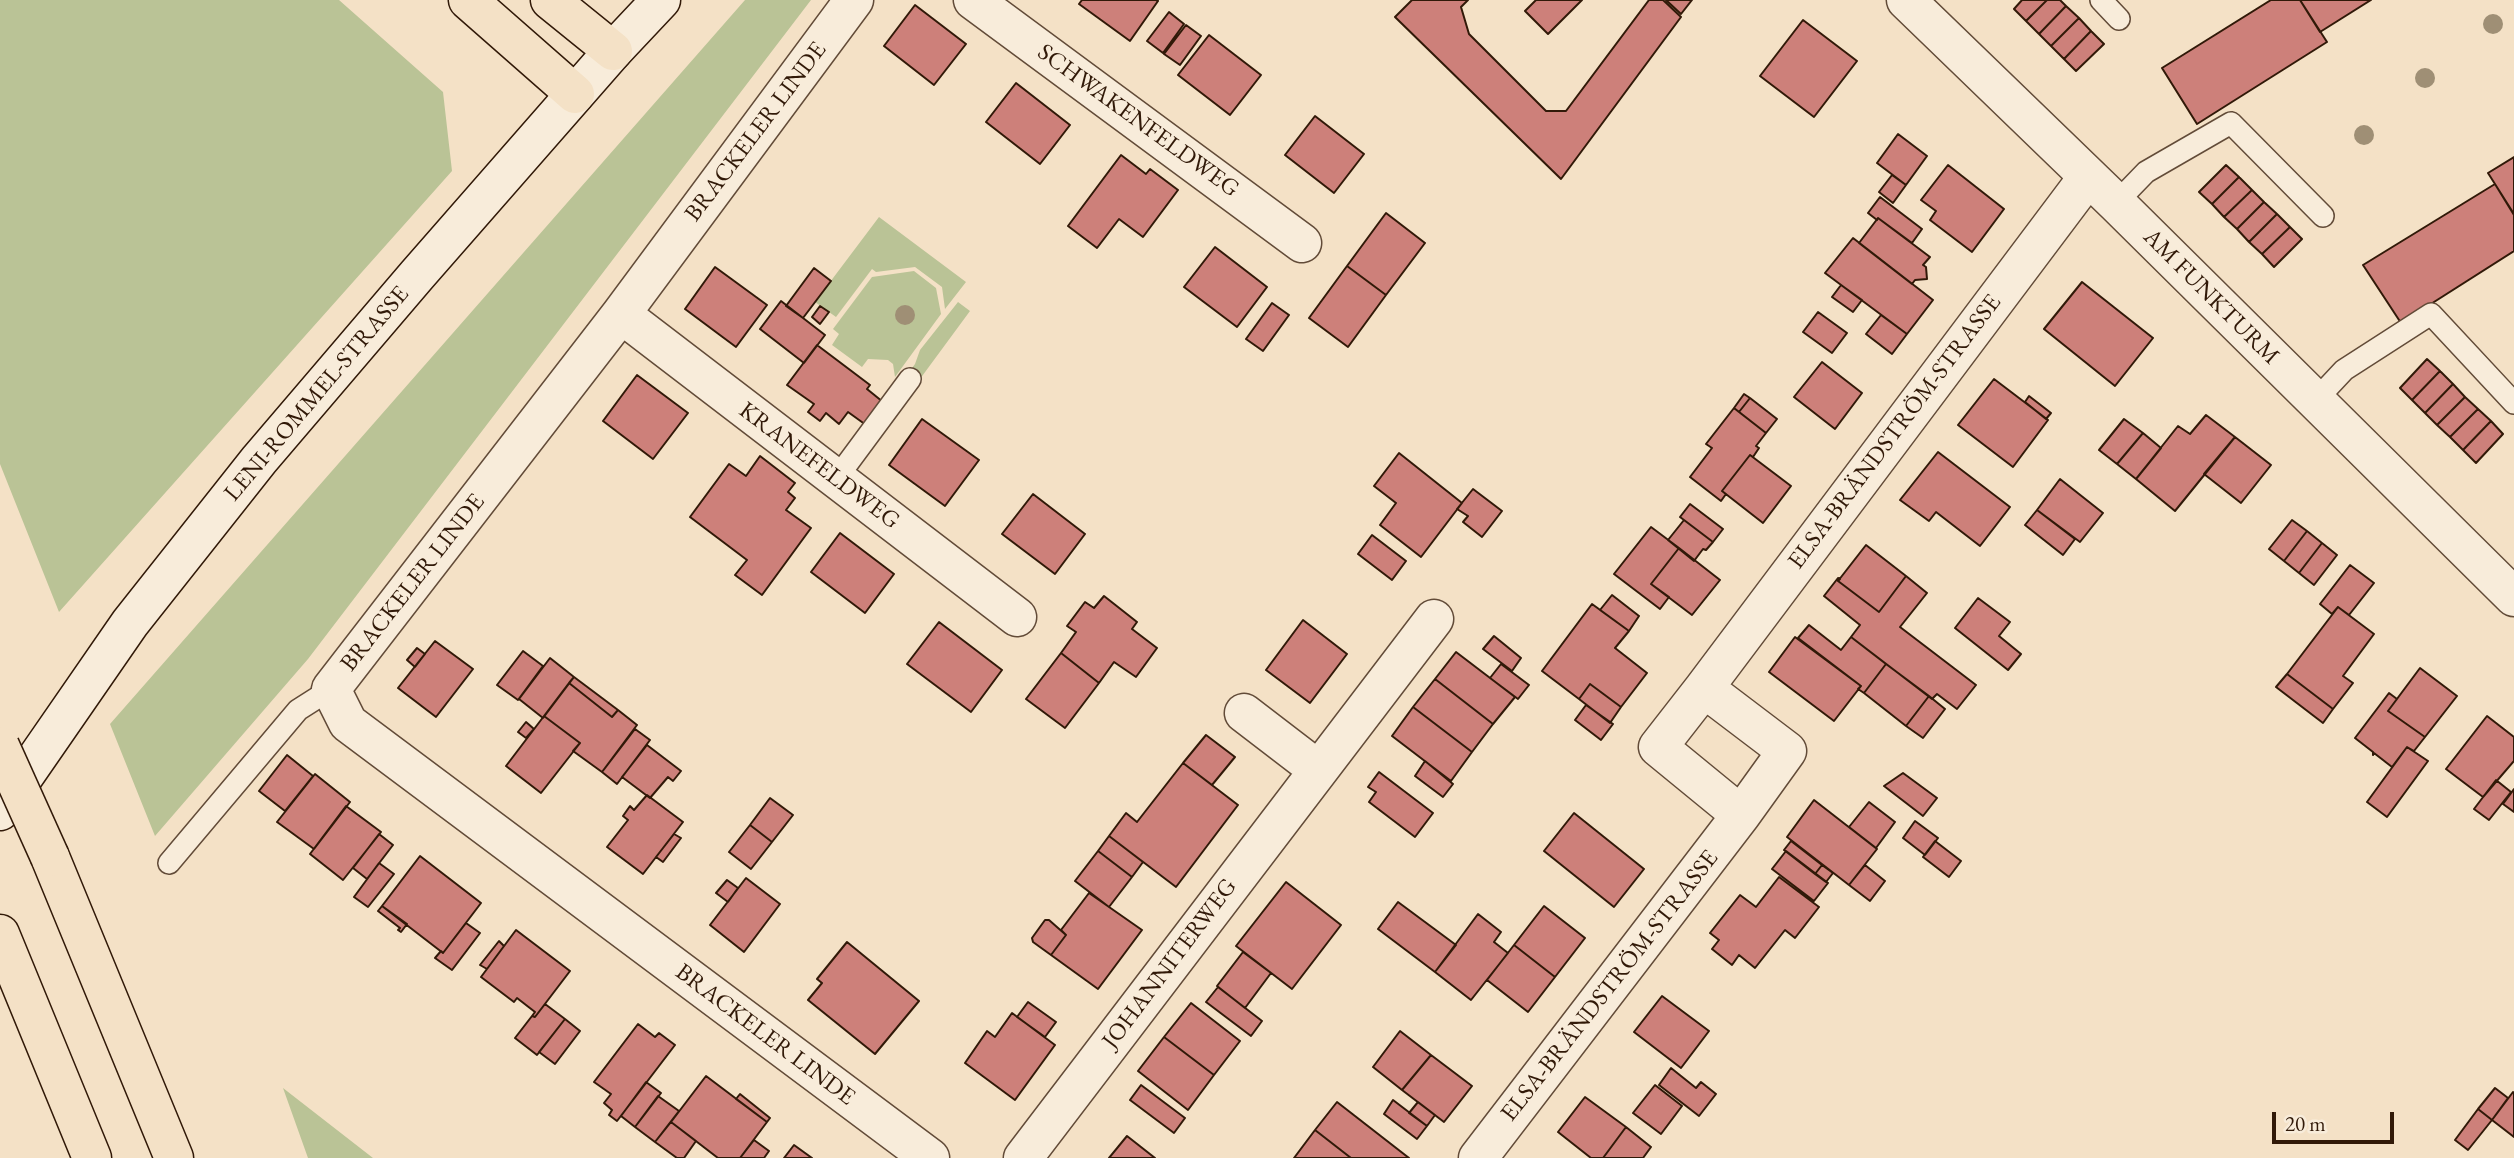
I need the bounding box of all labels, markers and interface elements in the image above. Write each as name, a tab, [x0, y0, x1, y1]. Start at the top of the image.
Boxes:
street label: BRACKELER LINDE	[679, 37, 833, 227]
street label: SCHWAKENFELDWEG	[1032, 38, 1244, 204]
street label: AM FUNKTURM	[2137, 223, 2285, 371]
street label: LENI-ROMMEL-STRASSE	[219, 281, 415, 507]
street label: ELSA-BRÄNDSTRÖM-STRASSE	[1782, 289, 2008, 575]
street label: KRANEFELDWEG	[733, 396, 905, 536]
street label: BRACKELER LINDE	[335, 489, 491, 677]
street label: ELSA-BRÄNDSTRÖM-STRASSE	[1495, 845, 1725, 1127]
street label: JOHANNITERWEG	[1097, 873, 1243, 1055]
street label: BRACKELER LINDE	[670, 958, 860, 1112]
scale bar	[2276, 1098, 2398, 1142]
text: 20 m	[2285, 1110, 2326, 1137]

